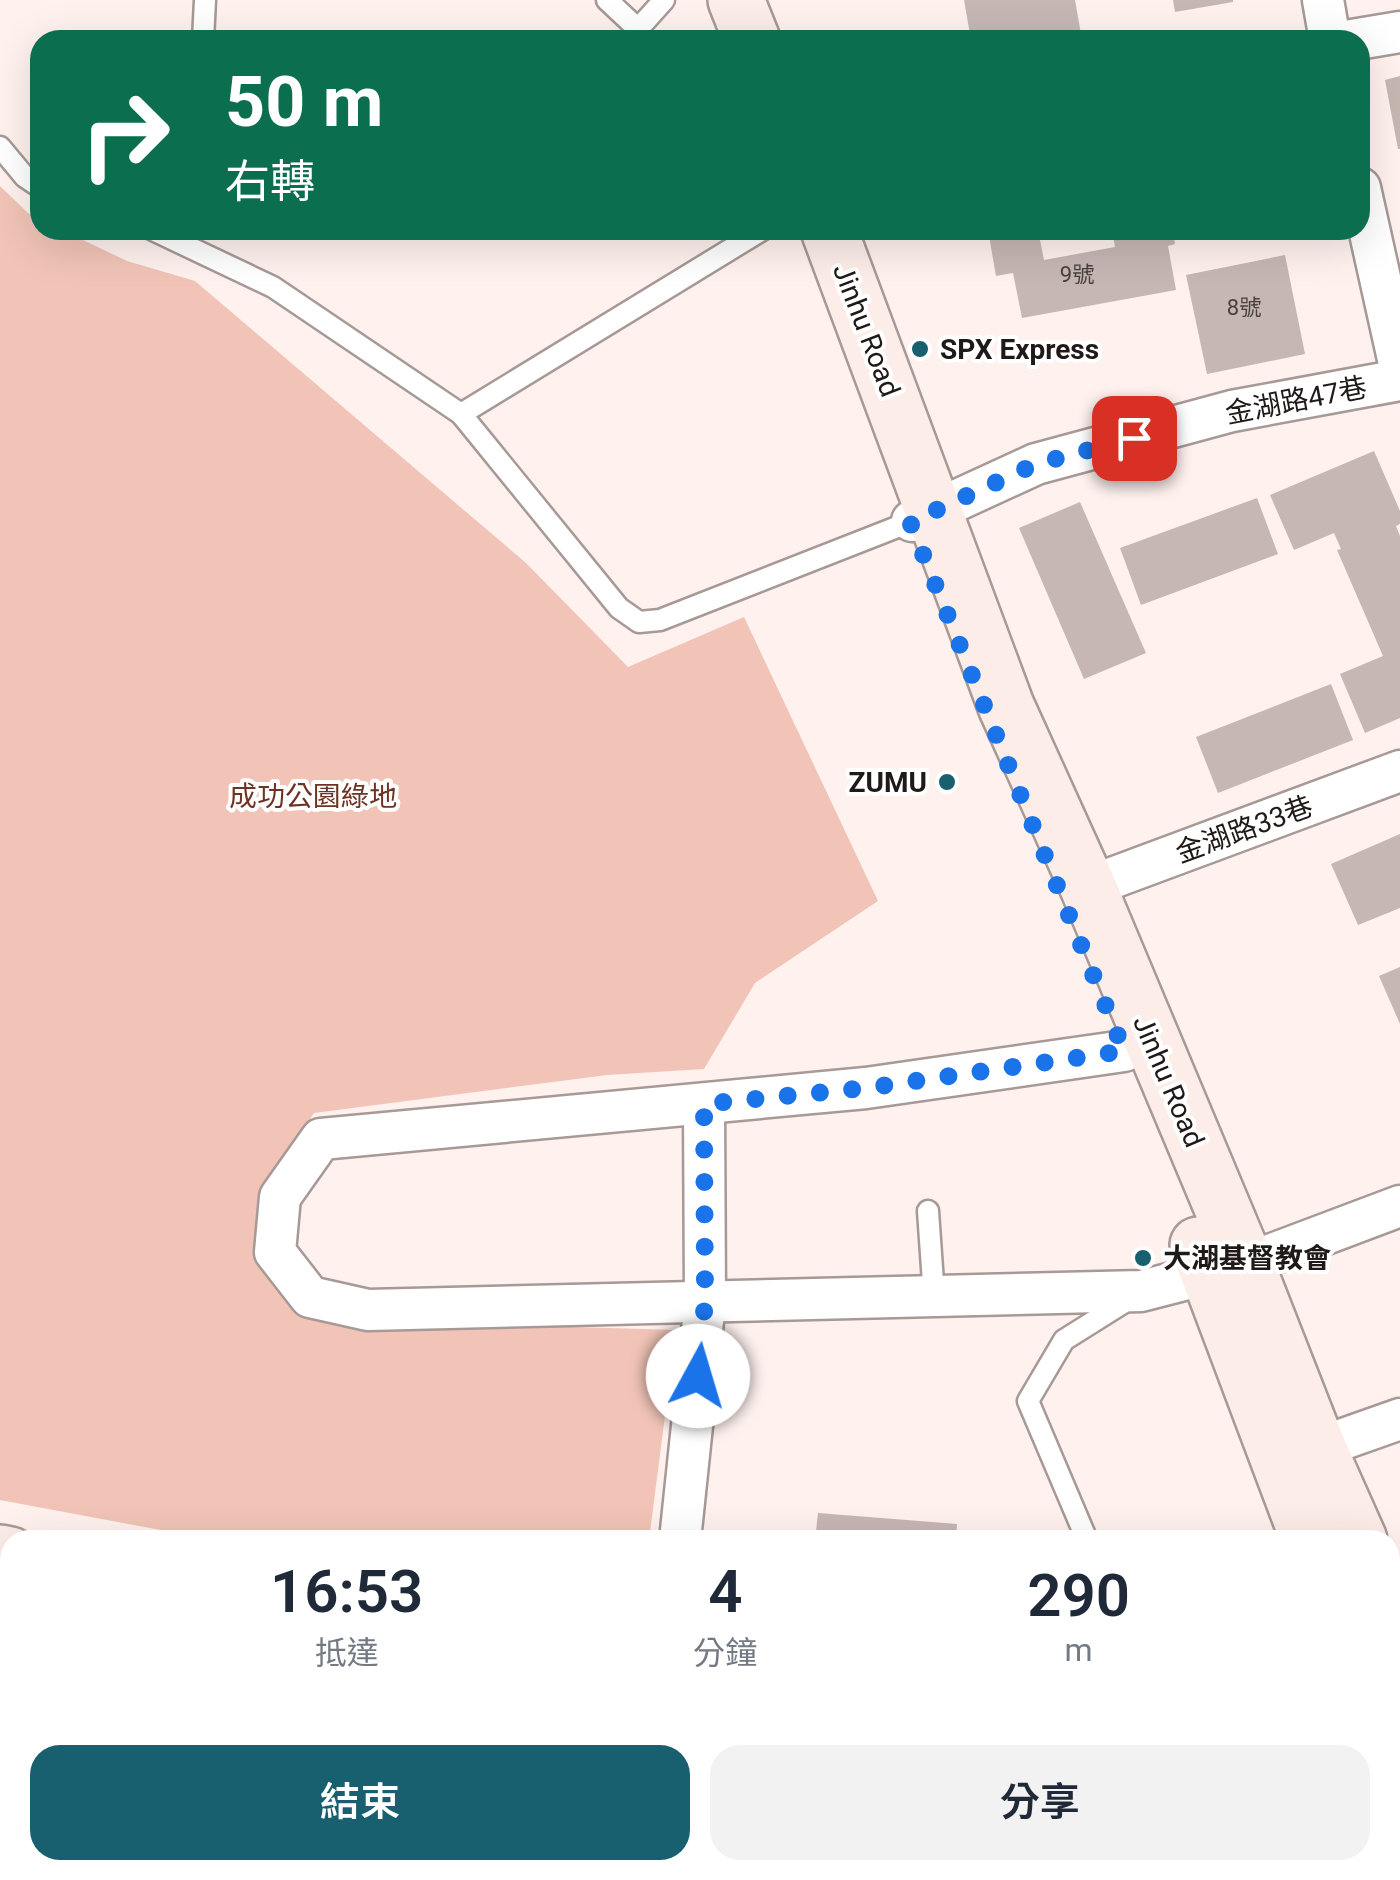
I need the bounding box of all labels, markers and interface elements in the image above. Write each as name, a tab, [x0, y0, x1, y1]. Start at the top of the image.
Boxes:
text: 50 m	[225, 61, 383, 143]
icon: right	[60, 70, 190, 200]
text: 右轉	[225, 155, 315, 208]
street label: Jinhu Road	[826, 259, 907, 401]
house number: 9號	[1060, 262, 1094, 287]
house number: 8號	[1227, 295, 1261, 320]
place label: SPX Express	[940, 333, 1099, 366]
marker: SPX Express	[909, 338, 931, 360]
street label: 金湖路47巷	[1223, 371, 1370, 430]
pin	[1092, 396, 1177, 481]
icon: arrive	[1107, 411, 1162, 466]
place label: ZUMU	[849, 766, 927, 799]
marker: ZUMU	[936, 771, 958, 793]
park label: 成功公園綠地	[229, 780, 397, 813]
street label: 金湖路33巷	[1171, 789, 1317, 870]
street label: Jinhu Road	[1126, 1010, 1211, 1152]
place label: 大湖基督教會	[1163, 1242, 1331, 1275]
marker: 大湖基督教會	[1132, 1247, 1154, 1269]
position arrow	[646, 1324, 750, 1428]
text: 16:53	[270, 1556, 423, 1627]
text: 4	[708, 1556, 742, 1627]
text: 290	[1027, 1560, 1130, 1631]
text: m	[1065, 1631, 1093, 1669]
text: 抵達	[315, 1634, 379, 1672]
text: 分鐘	[693, 1634, 757, 1672]
button: 結束	[30, 1745, 690, 1860]
button: 分享	[710, 1745, 1370, 1860]

